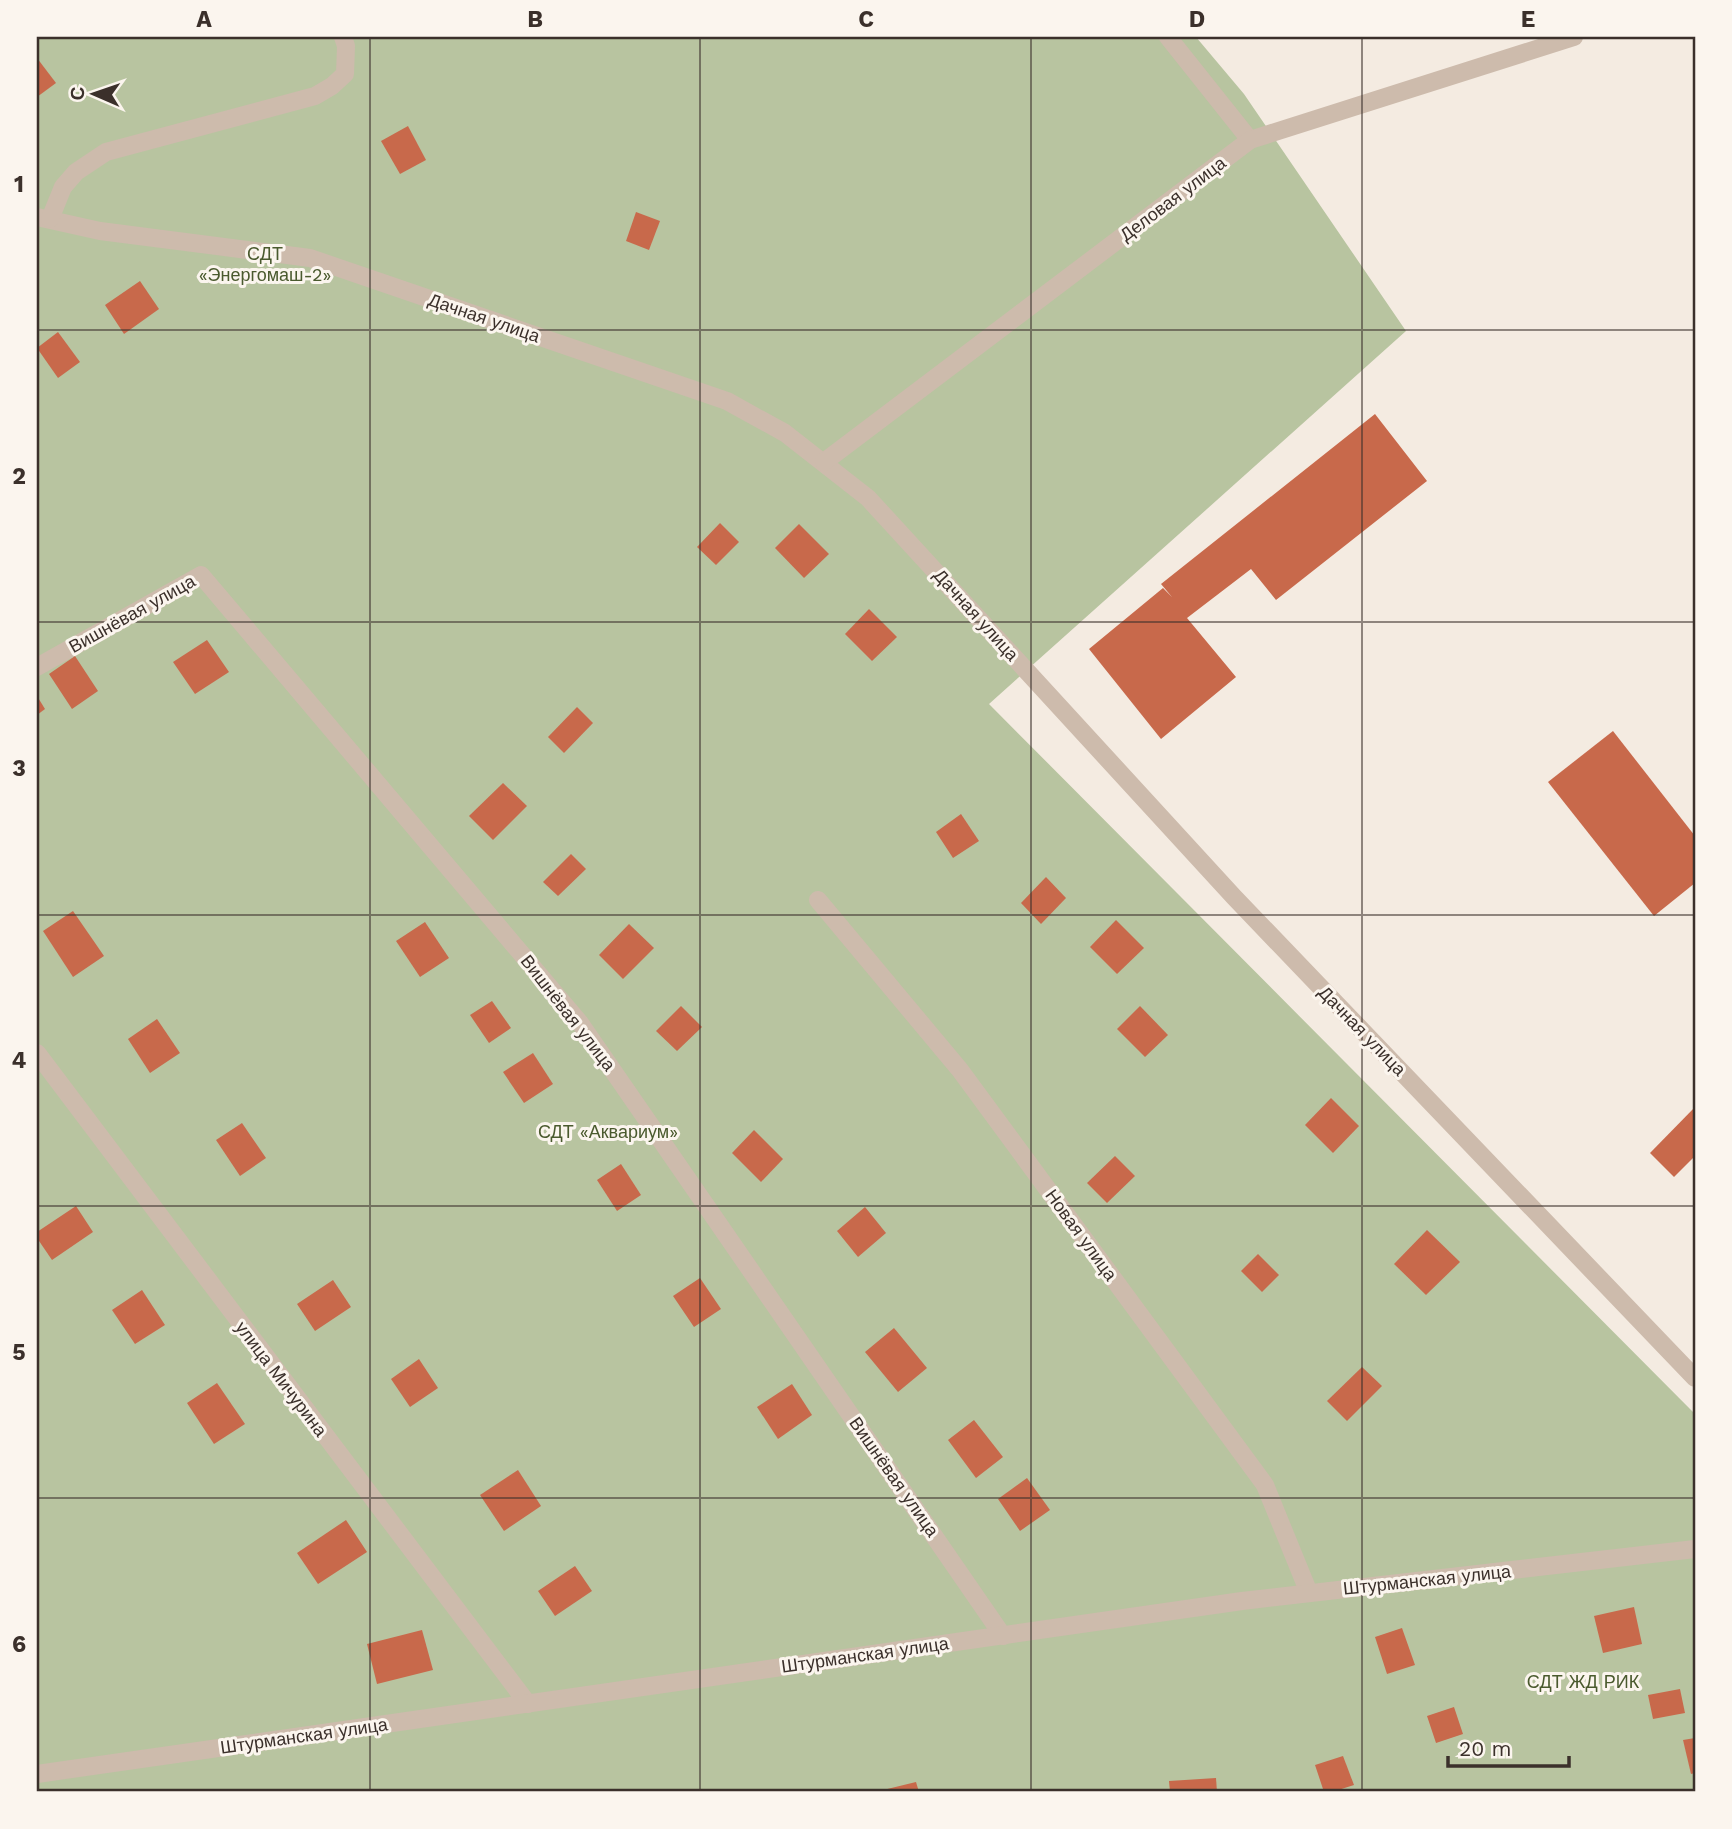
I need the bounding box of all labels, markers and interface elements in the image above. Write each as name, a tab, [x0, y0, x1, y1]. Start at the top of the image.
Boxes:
text: A	[196, 6, 212, 33]
text: B	[527, 6, 543, 33]
text: C	[858, 6, 874, 33]
text: D	[1189, 6, 1205, 33]
text: E	[1521, 6, 1535, 33]
north arrow	[60, 60, 130, 130]
text: С	[66, 86, 89, 101]
street label: Деловая улица	[1116, 151, 1231, 245]
text: 1	[14, 171, 24, 198]
park label: СДТ «Энергомаш-2»	[199, 243, 331, 285]
street label: Дачная улица	[426, 289, 544, 347]
text: 2	[12, 463, 26, 490]
street label: Дачная улица	[930, 564, 1024, 666]
street label: Вишнёвая улица	[65, 570, 199, 657]
text: 3	[12, 755, 26, 782]
street label: Вишнёвая улица	[517, 951, 621, 1076]
street label: Дачная улица	[1314, 981, 1411, 1081]
text: 4	[12, 1047, 27, 1074]
park label: СДТ «Аквариум»	[538, 1121, 678, 1142]
street label: Новая улица	[1041, 1185, 1122, 1285]
street label: улица Мичурина	[231, 1317, 332, 1441]
text: 5	[12, 1339, 26, 1366]
street label: Вишнёвая улица	[845, 1413, 944, 1541]
street label: Штурманская улица	[1342, 1560, 1513, 1599]
text: 6	[12, 1631, 26, 1658]
street label: Штурманская улица	[780, 1632, 951, 1677]
park label: СДТ ЖД РИК	[1527, 1671, 1640, 1692]
street label: Штурманская улица	[219, 1713, 390, 1758]
scale bar	[1448, 1724, 1569, 1768]
text: 20 m	[1459, 1736, 1511, 1761]

